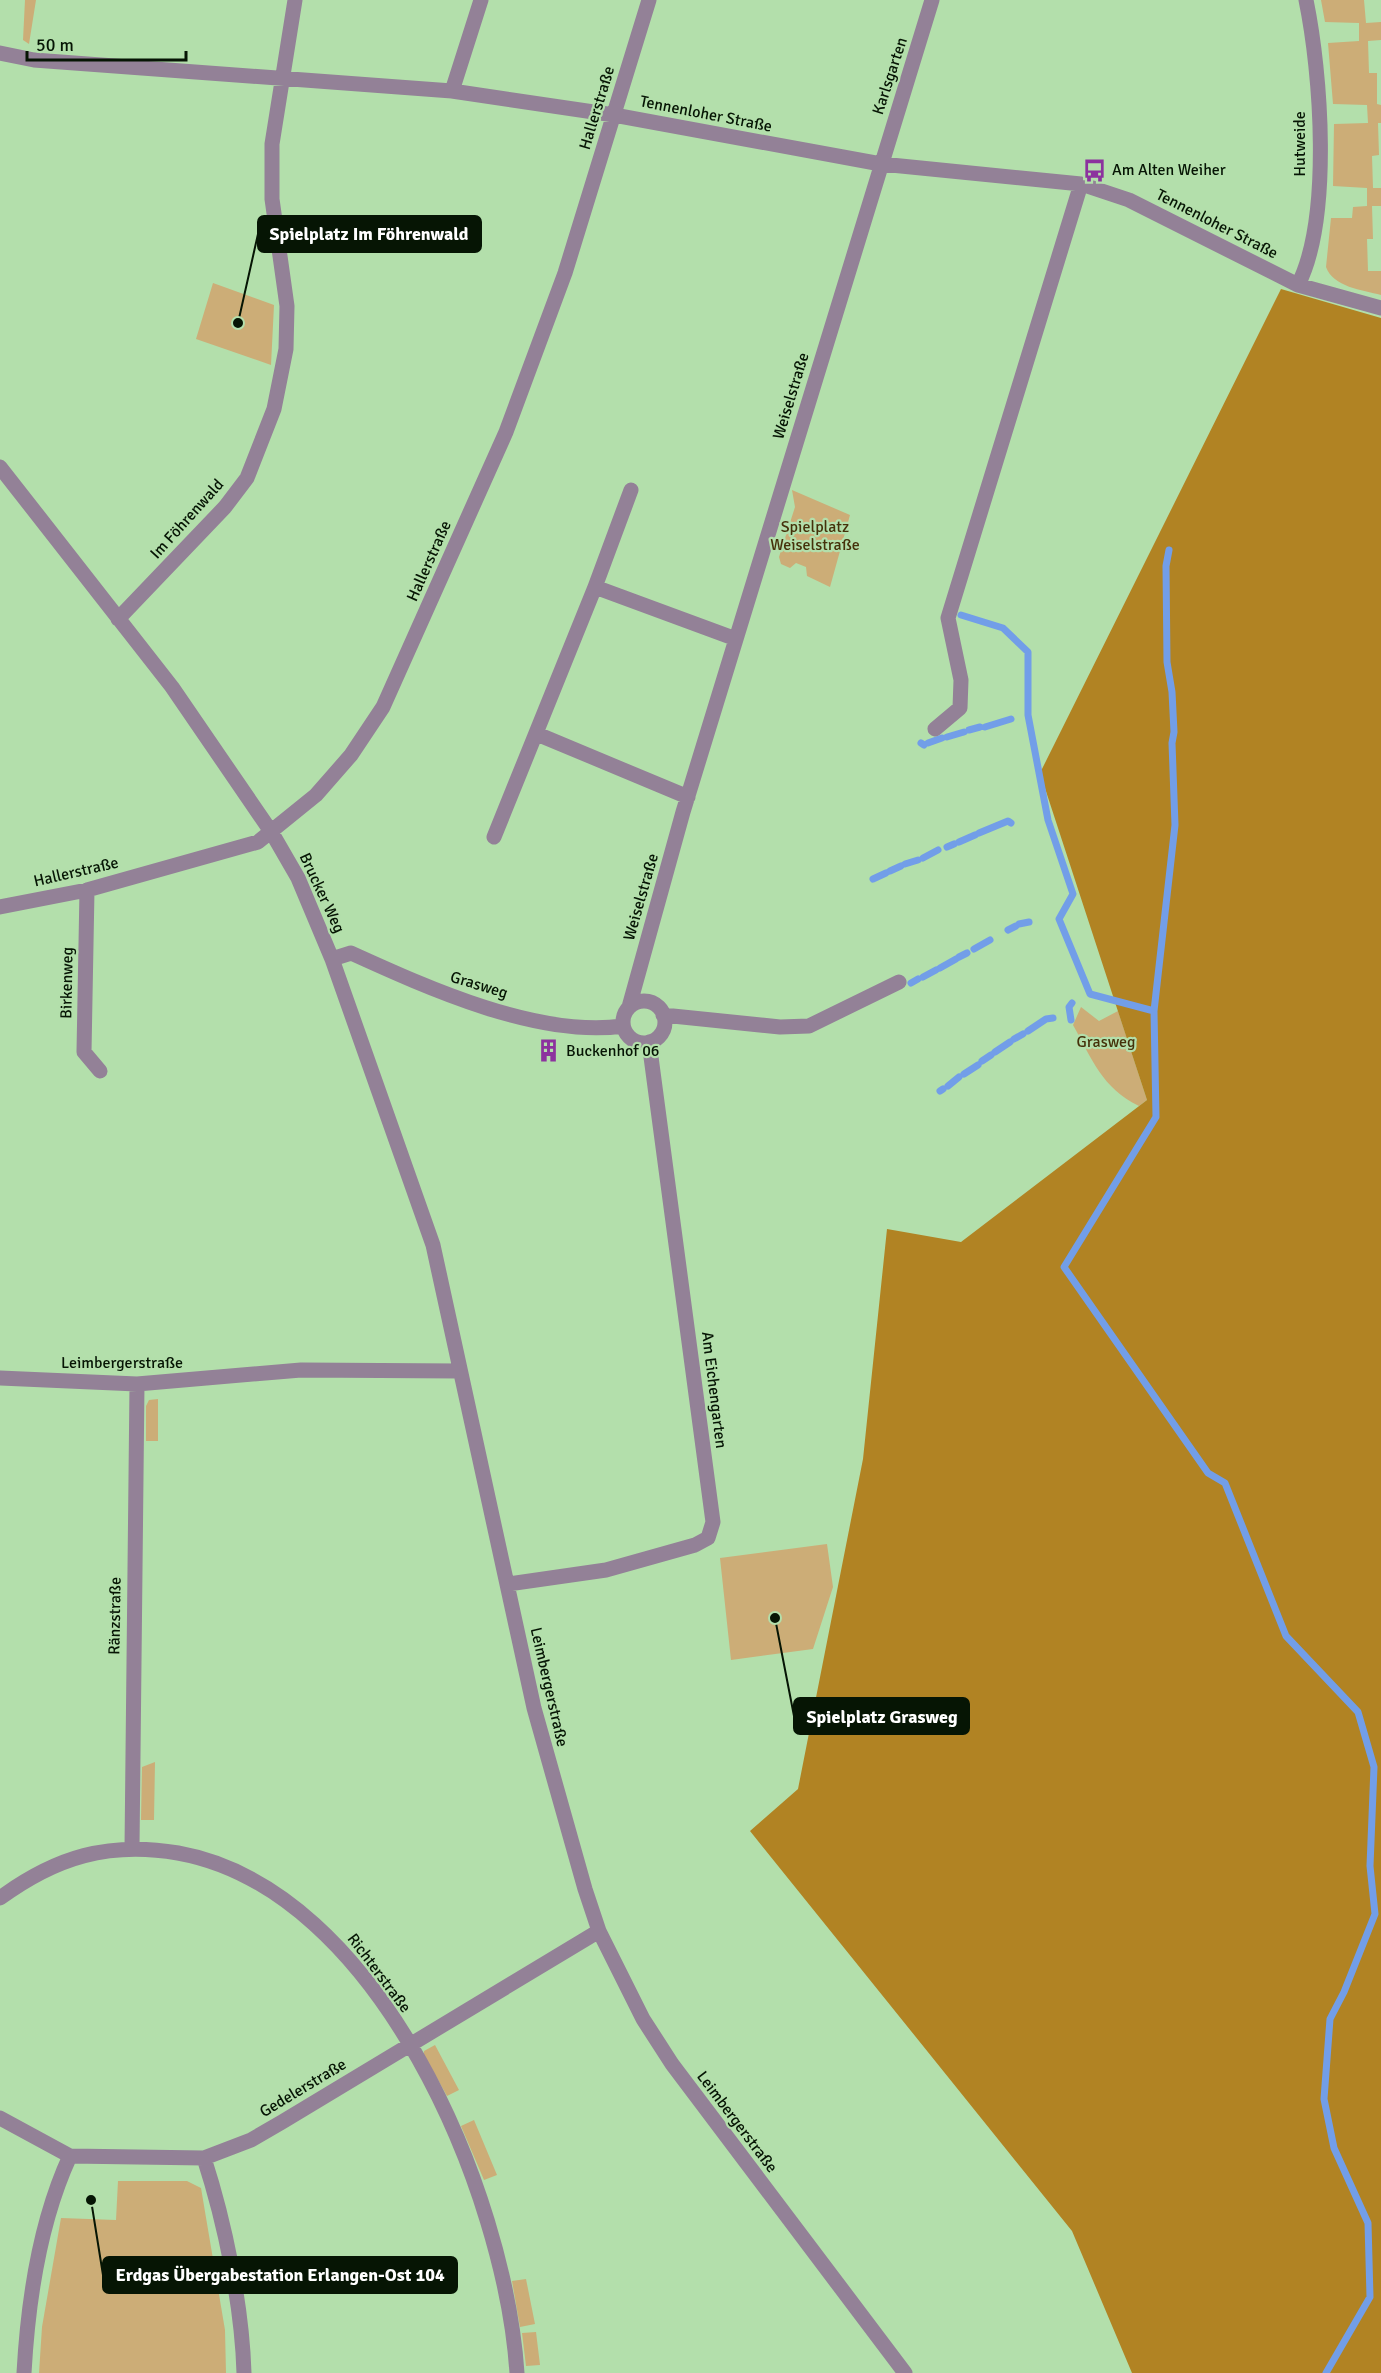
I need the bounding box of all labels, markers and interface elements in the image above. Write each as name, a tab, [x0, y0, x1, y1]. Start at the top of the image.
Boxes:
scale bar	[27, 24, 186, 62]
text: 50 m	[36, 34, 74, 56]
street label: Karlsgarten	[868, 35, 912, 117]
street label: Hallerstraße	[575, 64, 619, 152]
street label: Tennenloher Straße	[638, 91, 774, 137]
street label: Hutweide	[1290, 111, 1310, 177]
bus stop icon: Am Alten Weiher	[1081, 157, 1107, 183]
place label: Am Alten Weiher	[1112, 160, 1226, 180]
street label: Tennenloher Straße	[1153, 185, 1281, 263]
callout: Spielplatz Im Föhrenwald	[258, 216, 481, 252]
text: Spielplatz Im Föhrenwald	[269, 223, 469, 245]
street label: Weiselstraße	[768, 350, 814, 442]
street label: Im Föhrenwald	[146, 475, 228, 563]
street label: Hallerstraße	[402, 517, 456, 605]
park label: Spielplatz Weiselstraße	[770, 517, 860, 555]
street label: Brucker Weg	[295, 850, 349, 936]
street label: Weiselstraße	[619, 851, 663, 943]
street label: Hallerstraße	[32, 853, 120, 891]
street label: Birkenweg	[56, 947, 78, 1019]
street label: Grasweg	[448, 967, 510, 1003]
park label: Grasweg	[1077, 1032, 1135, 1052]
building icon: Buckenhof 06	[535, 1038, 561, 1064]
place label: Buckenhof 06	[566, 1041, 659, 1061]
street label: Am Eichengarten	[697, 1331, 731, 1449]
street label: Leimbergerstraße	[61, 1353, 183, 1373]
street label: Ränzstraße	[104, 1577, 126, 1655]
street label: Leimbergerstraße	[526, 1625, 572, 1749]
callout: Spielplatz Grasweg	[794, 1698, 969, 1734]
text: Spielplatz Grasweg	[806, 1706, 958, 1728]
street label: Richterstraße	[343, 1929, 415, 2017]
street label: Gedelerstraße	[256, 2054, 350, 2122]
street label: Leimbergerstraße	[692, 2067, 782, 2177]
callout: Erdgas Übergabestation Erlangen-Ost 104	[103, 2257, 457, 2293]
text: Erdgas Übergabestation Erlangen-Ost 104	[115, 2264, 445, 2286]

